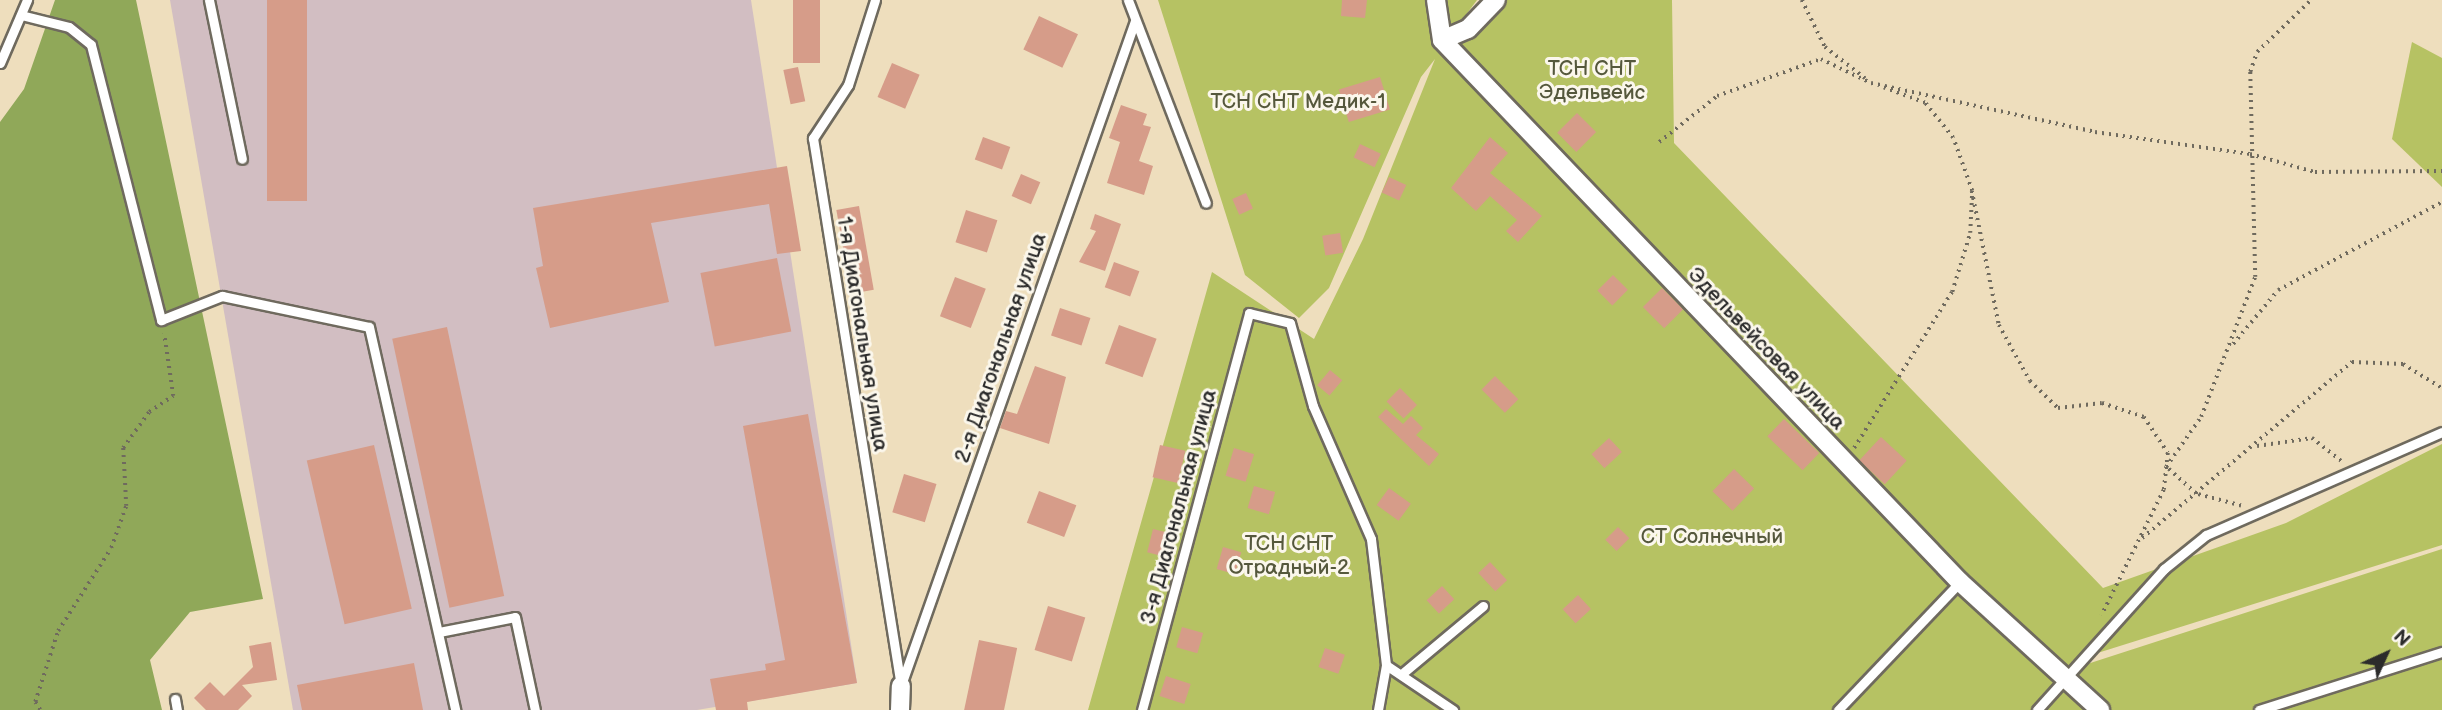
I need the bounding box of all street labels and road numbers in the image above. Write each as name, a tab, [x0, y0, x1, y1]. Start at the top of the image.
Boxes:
street label: 1-я Диагональная улица	[831, 215, 893, 453]
street label: 2-я Диагональная улица	[950, 230, 1052, 466]
street label: Эдельвейсовая улица	[1682, 263, 1850, 435]
street label: 3-я Диагональная улица	[1136, 387, 1222, 627]

